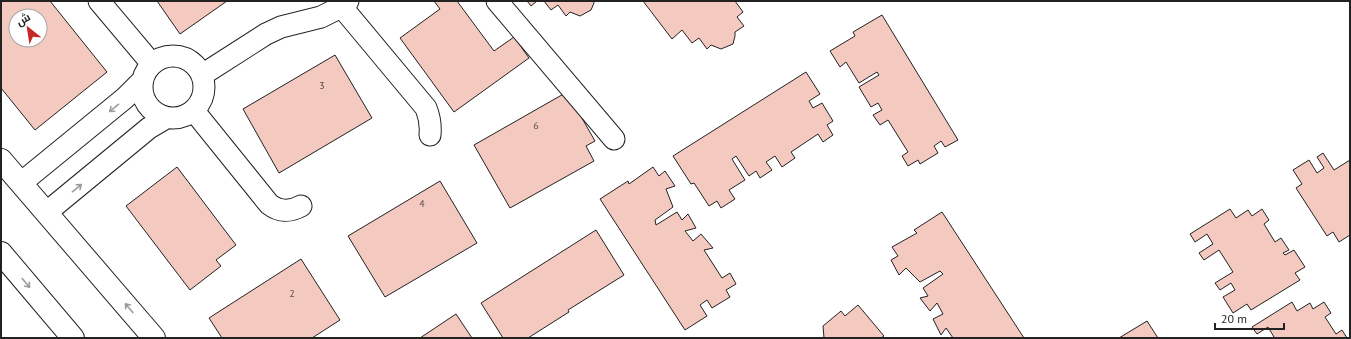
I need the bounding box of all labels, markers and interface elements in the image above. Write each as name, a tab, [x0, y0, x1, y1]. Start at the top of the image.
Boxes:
north arrow	[8, 8, 48, 48]
text: ش	[13, 10, 33, 29]
house number: 3	[319, 79, 325, 92]
one-way arrow	[109, 103, 120, 112]
house number: 6	[533, 119, 539, 132]
one-way arrow	[72, 183, 83, 192]
house number: 4	[419, 197, 425, 210]
one-way arrow	[22, 278, 31, 288]
house number: 2	[289, 287, 295, 300]
one-way arrow	[124, 303, 133, 314]
scale bar	[1215, 305, 1284, 331]
text: 20 m	[1221, 311, 1247, 326]

